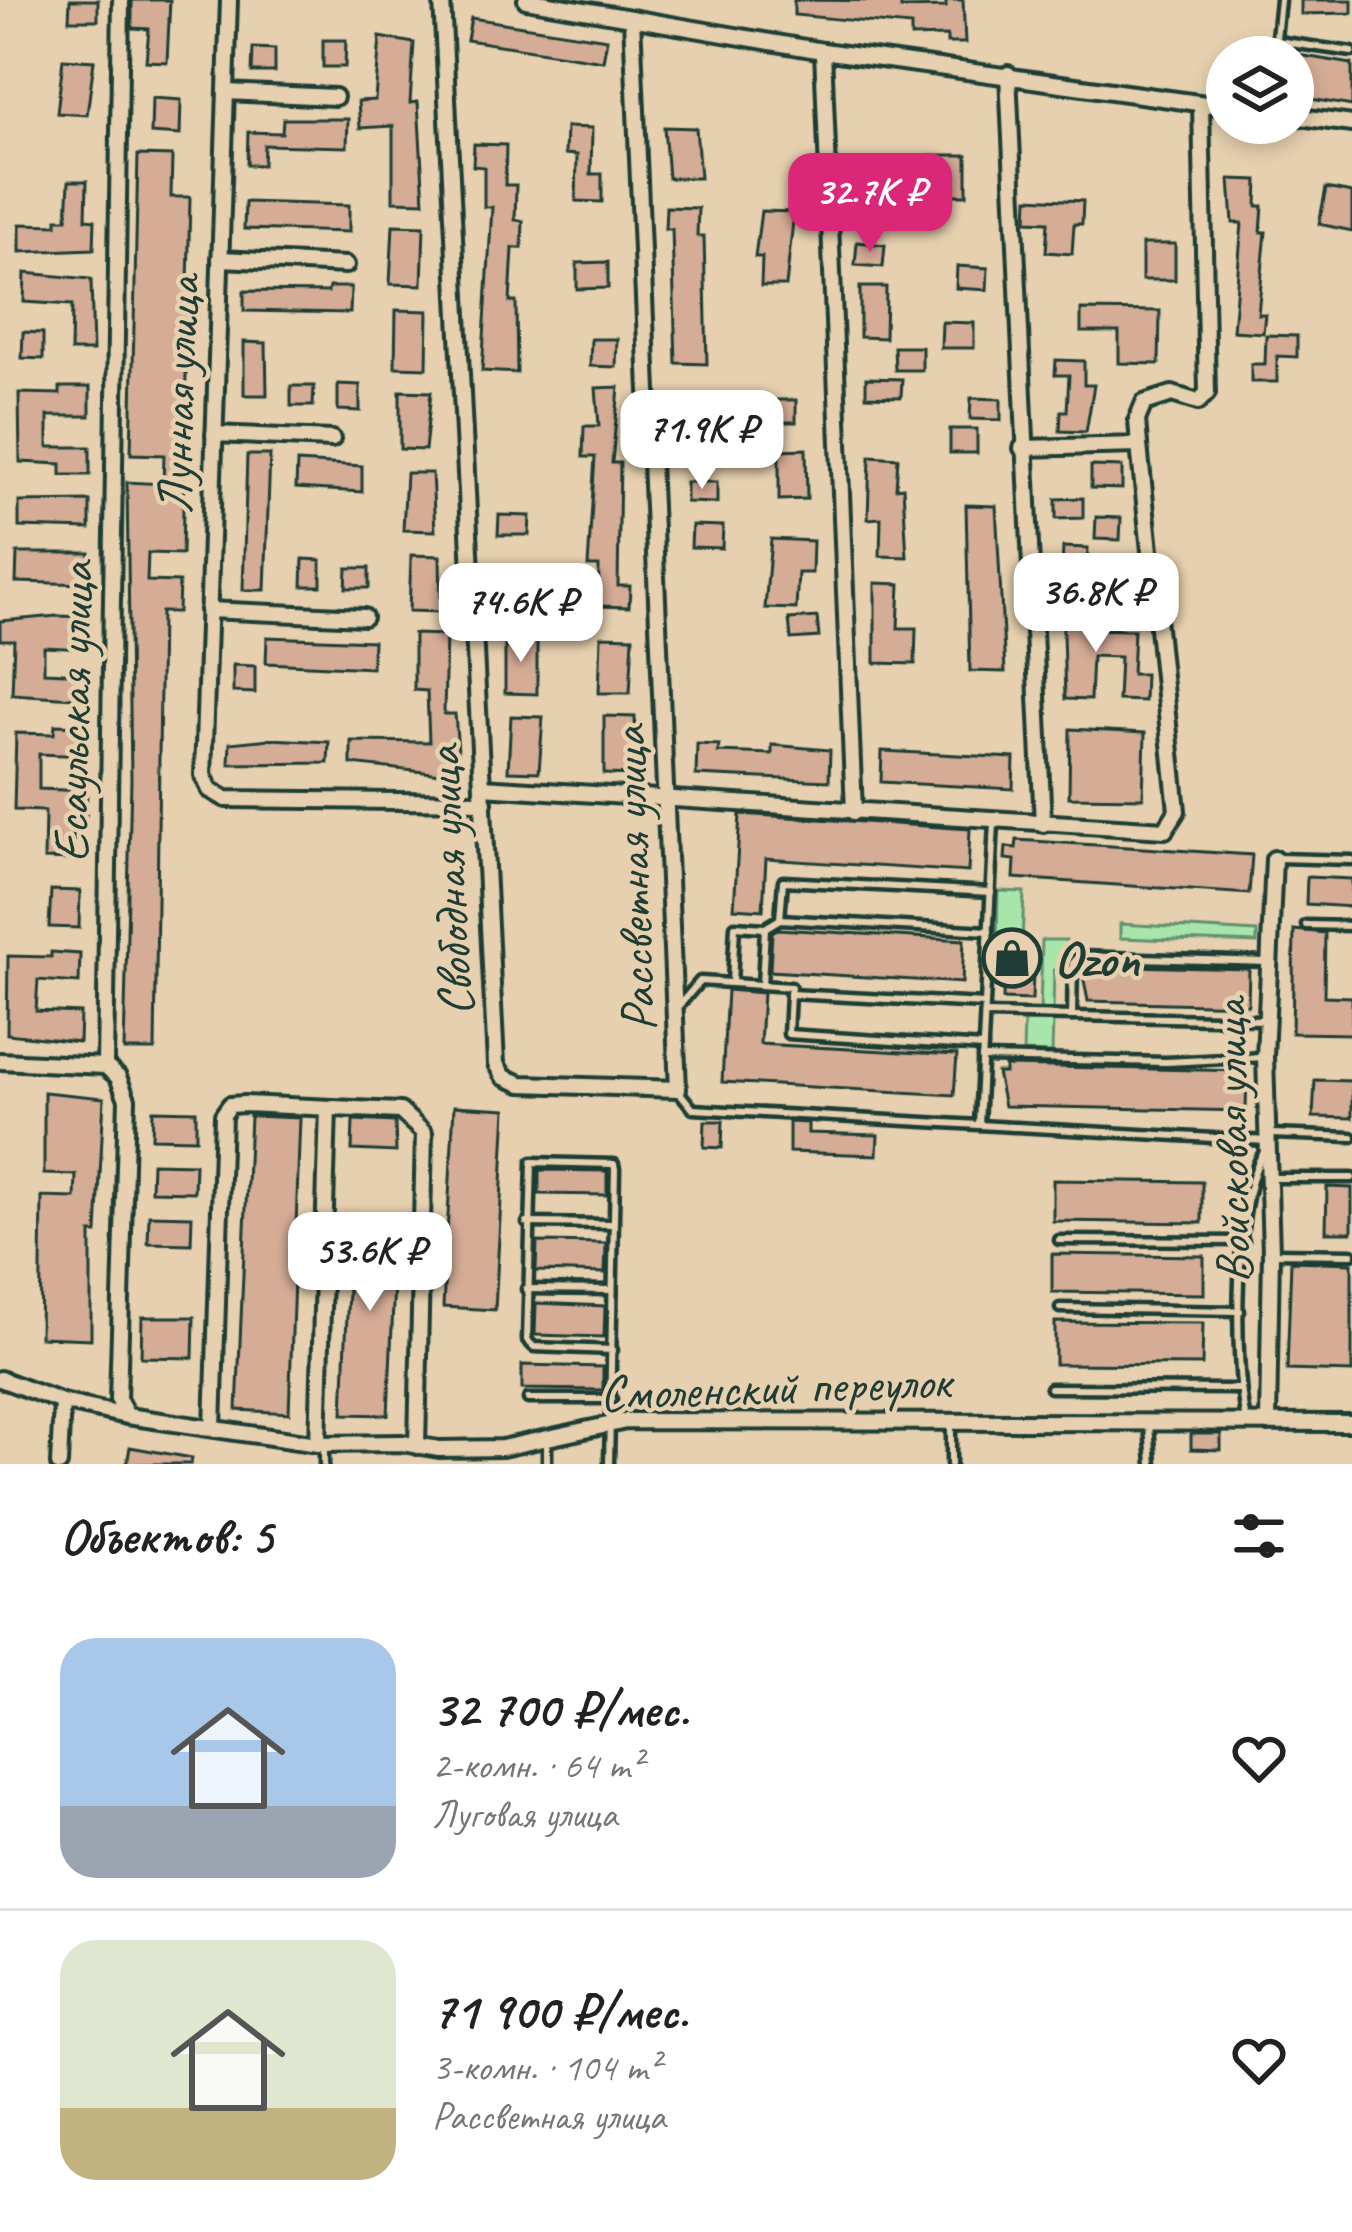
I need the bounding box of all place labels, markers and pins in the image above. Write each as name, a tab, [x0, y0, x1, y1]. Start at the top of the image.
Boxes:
pin: 32.7K ₽	[759, 153, 981, 255]
pin: 71.9K ₽	[591, 390, 813, 492]
pin: 36.8K ₽	[985, 553, 1207, 655]
pin: 74.6K ₽	[410, 563, 632, 665]
shop icon: Ozon	[981, 927, 1043, 989]
place label: Ozon	[1054, 927, 1141, 991]
pin: 53.6K ₽	[259, 1212, 481, 1314]

